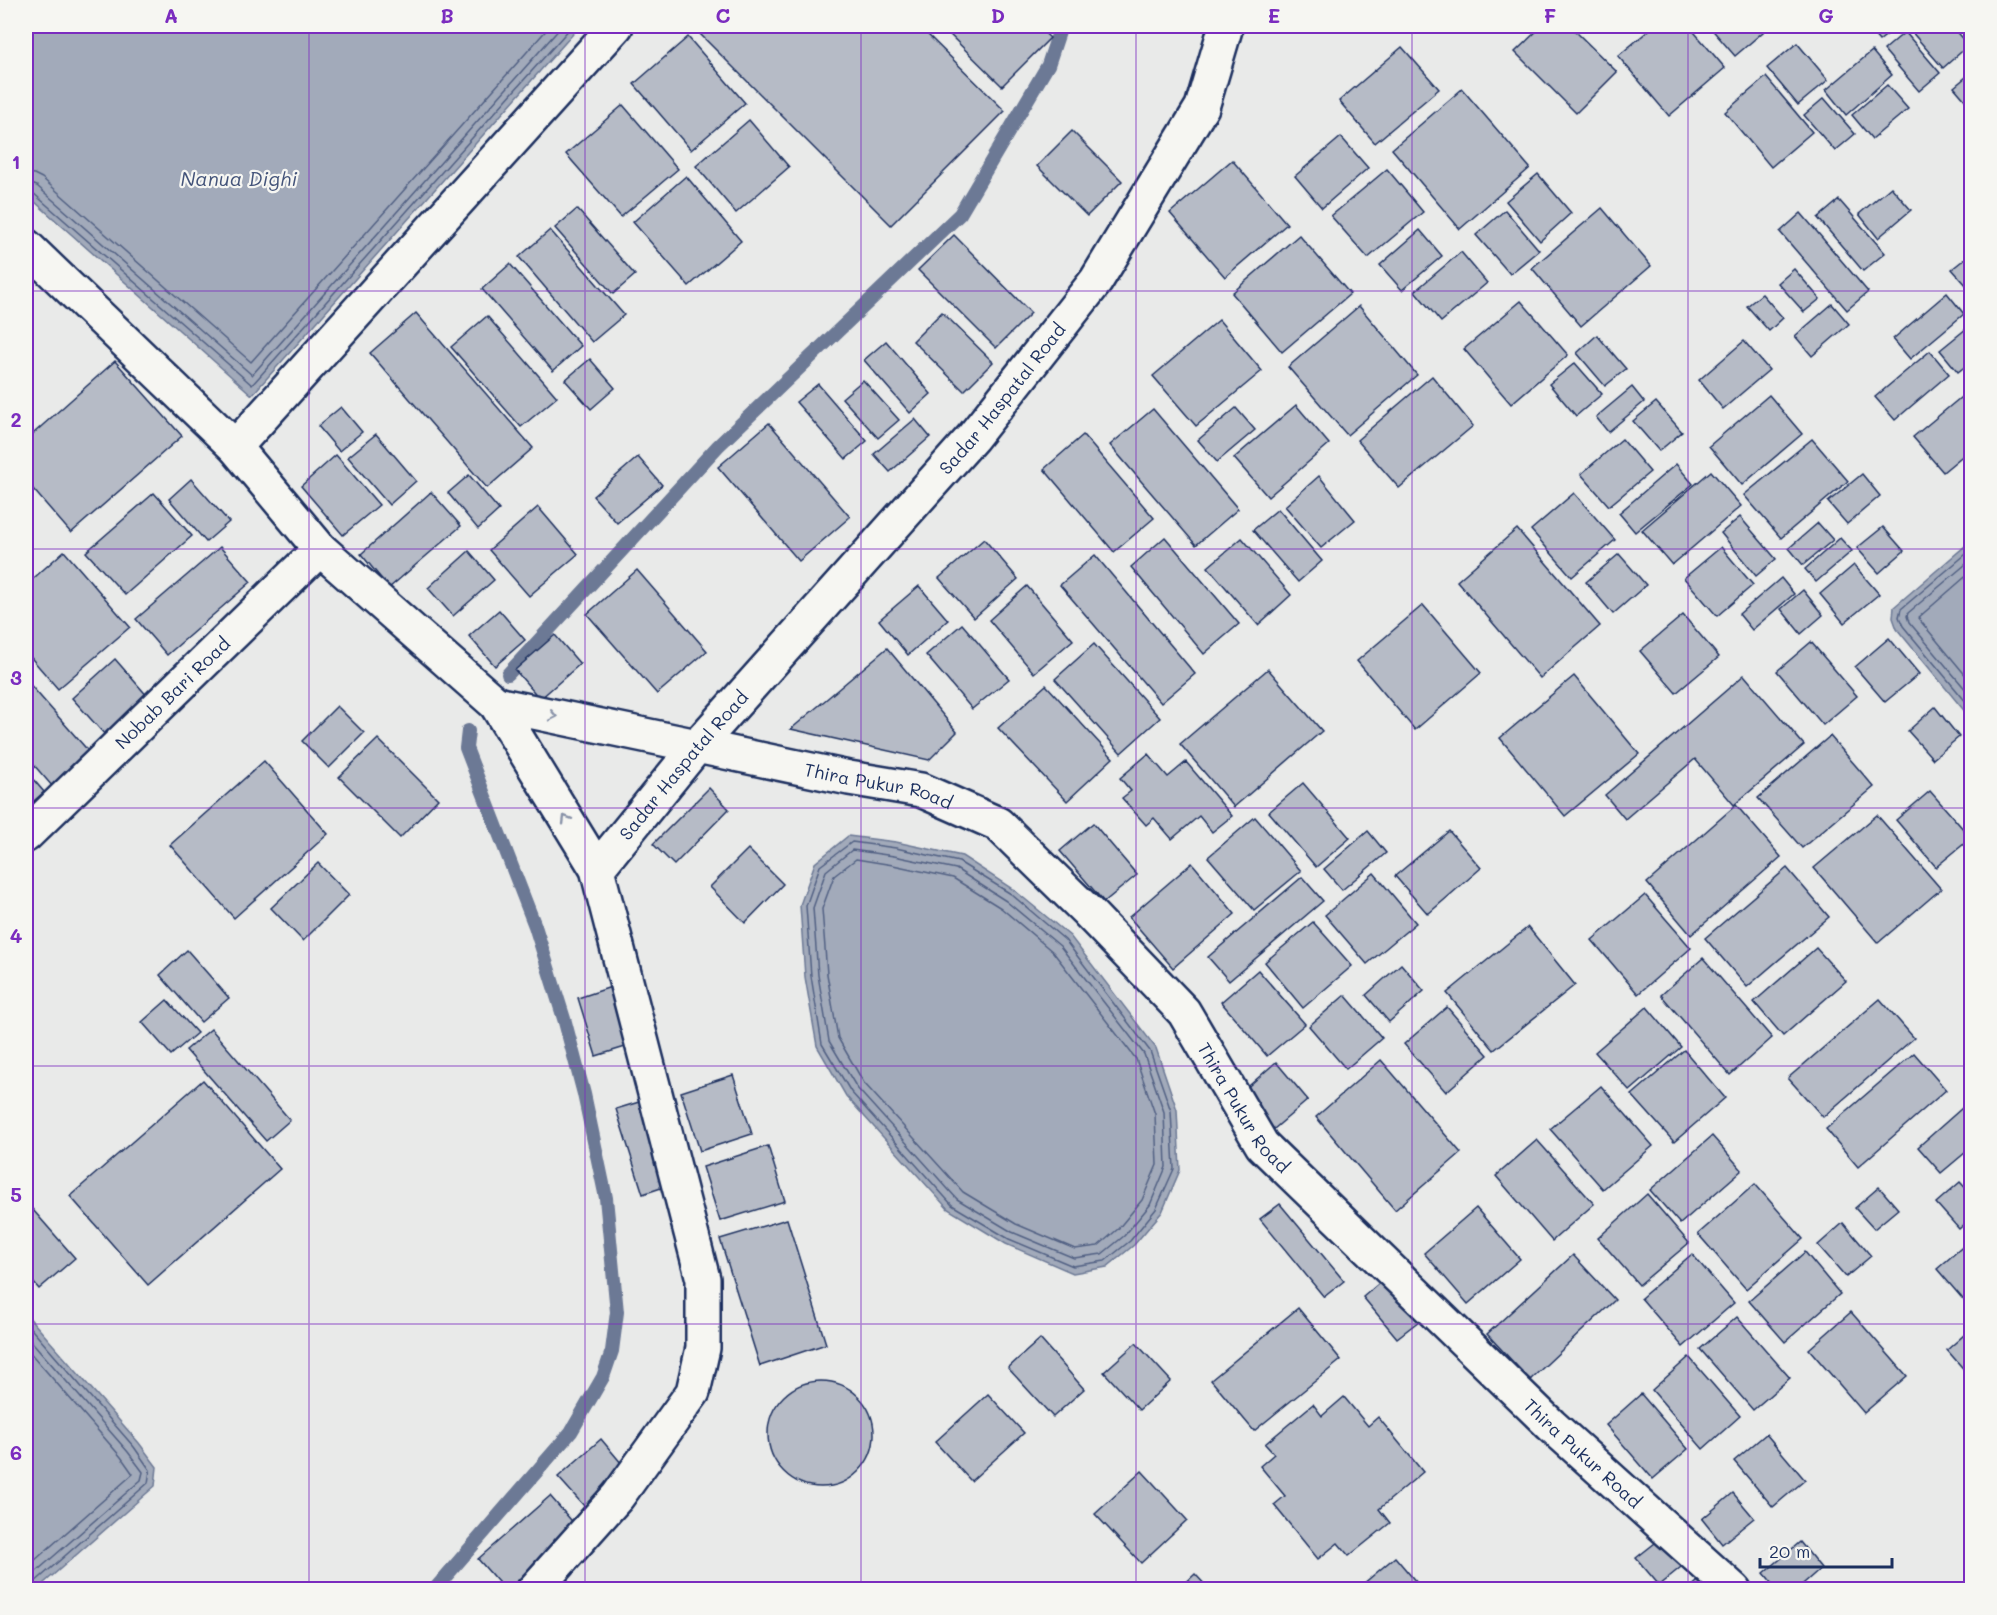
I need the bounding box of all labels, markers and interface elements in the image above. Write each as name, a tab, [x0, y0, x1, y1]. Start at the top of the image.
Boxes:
text: A	[164, 2, 178, 28]
text: B	[440, 2, 454, 28]
text: C	[716, 2, 731, 28]
text: D	[991, 2, 1005, 28]
text: E	[1268, 2, 1280, 28]
text: F	[1544, 2, 1557, 28]
text: G	[1818, 2, 1834, 28]
text: 1	[12, 148, 20, 174]
water label: Nanua Dighi	[181, 165, 298, 191]
street label: Sadar Haspatal Road	[933, 318, 1071, 479]
text: 2	[10, 406, 22, 432]
street label: Nobab Bari Road	[110, 631, 235, 754]
text: 3	[10, 664, 22, 690]
street label: Sadar Haspatal Road	[613, 685, 753, 845]
one-way arrow	[548, 709, 558, 722]
street label: Thira Pukur Road	[802, 757, 957, 815]
one-way arrow	[562, 815, 574, 825]
text: 4	[10, 922, 23, 948]
street label: Thira Pukur Road	[1192, 1038, 1295, 1178]
text: 5	[10, 1181, 22, 1207]
street label: Thira Pukur Road	[1519, 1393, 1647, 1513]
text: 6	[10, 1439, 22, 1465]
scale bar	[1760, 1531, 1892, 1569]
text: 20 m	[1769, 1539, 1810, 1563]

